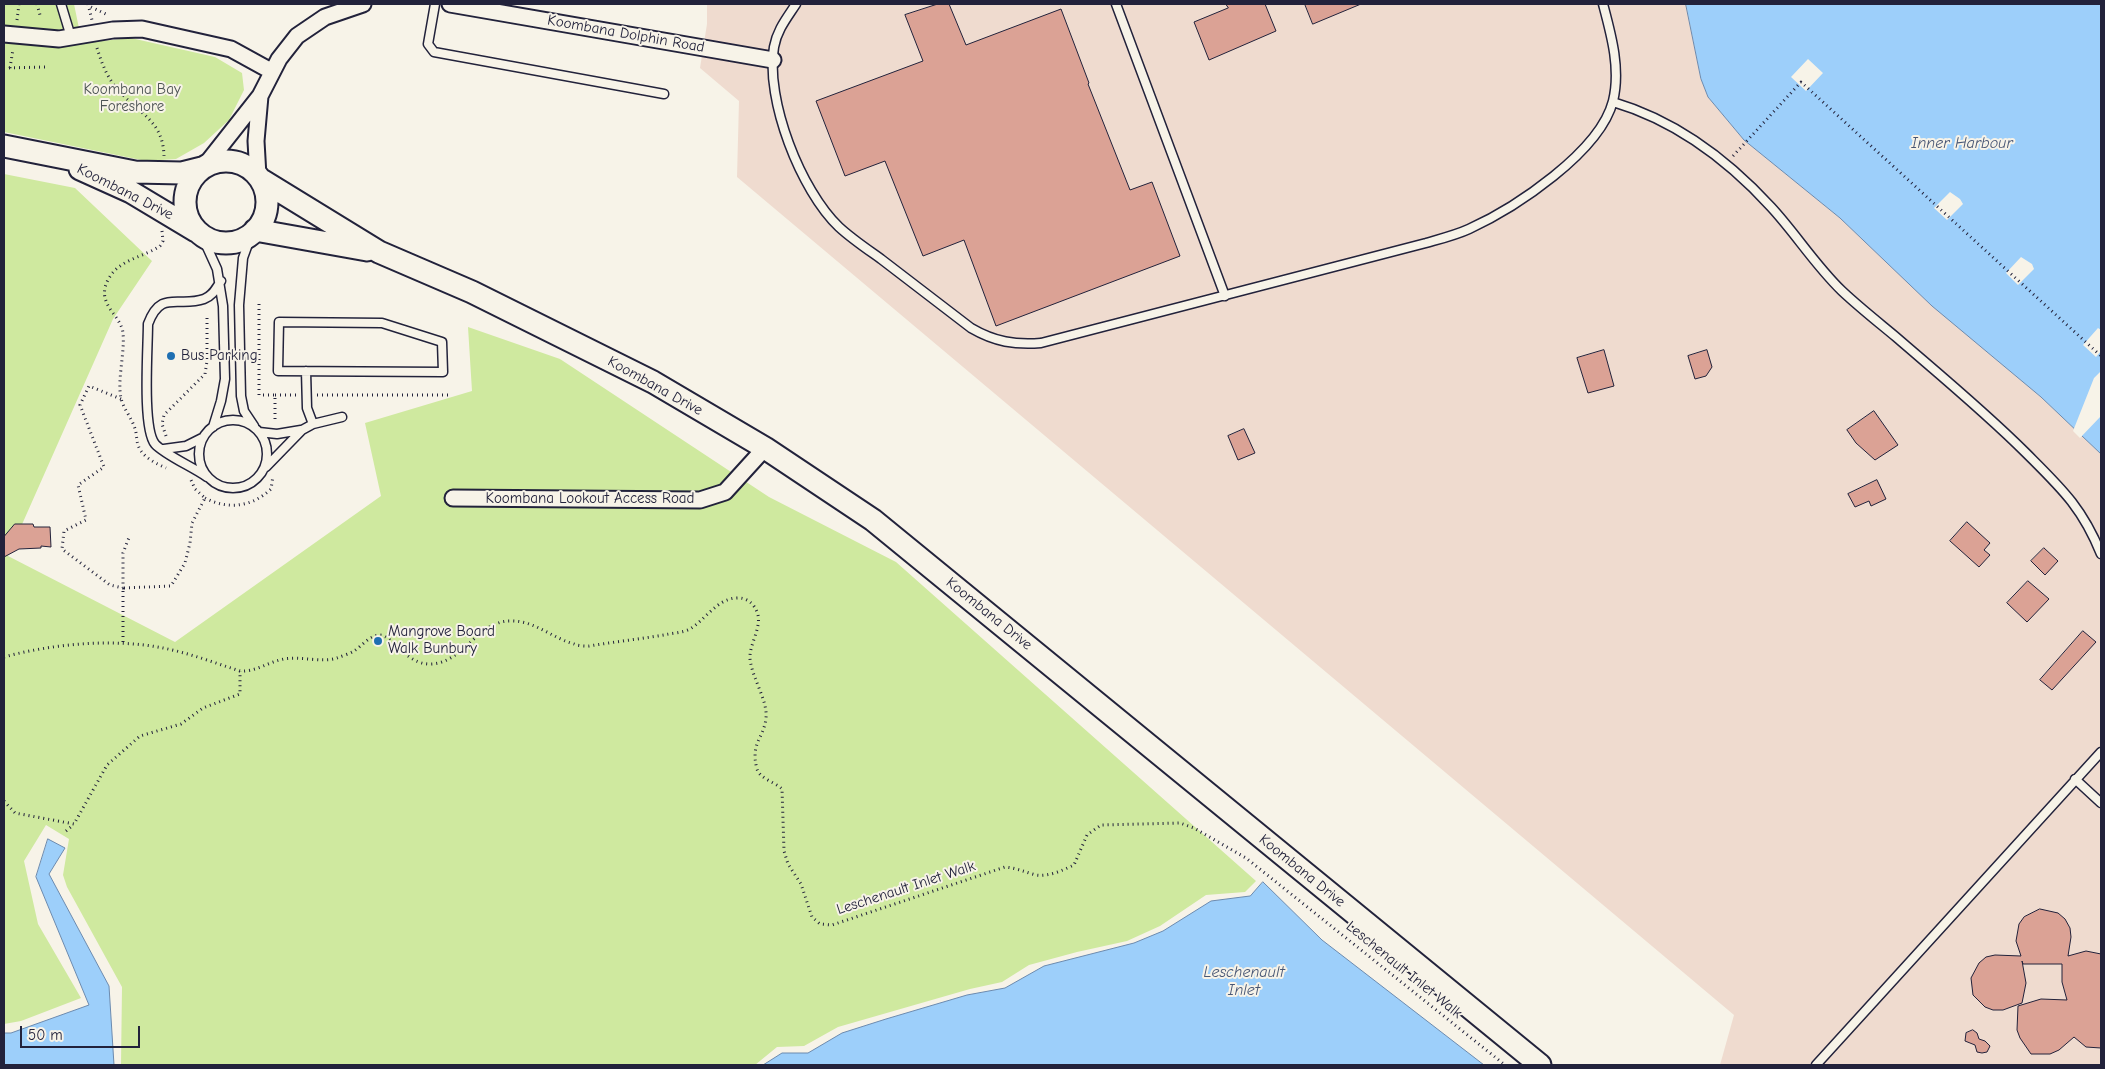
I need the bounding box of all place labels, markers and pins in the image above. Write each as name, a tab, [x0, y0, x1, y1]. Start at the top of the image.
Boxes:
place label: Bus Parking	[181, 347, 258, 365]
marker: Bus Parking	[165, 350, 177, 362]
place label: Mangrove Board Walk Bunbury	[388, 623, 495, 658]
marker: Mangrove Board Walk Bunbury	[372, 635, 384, 647]

